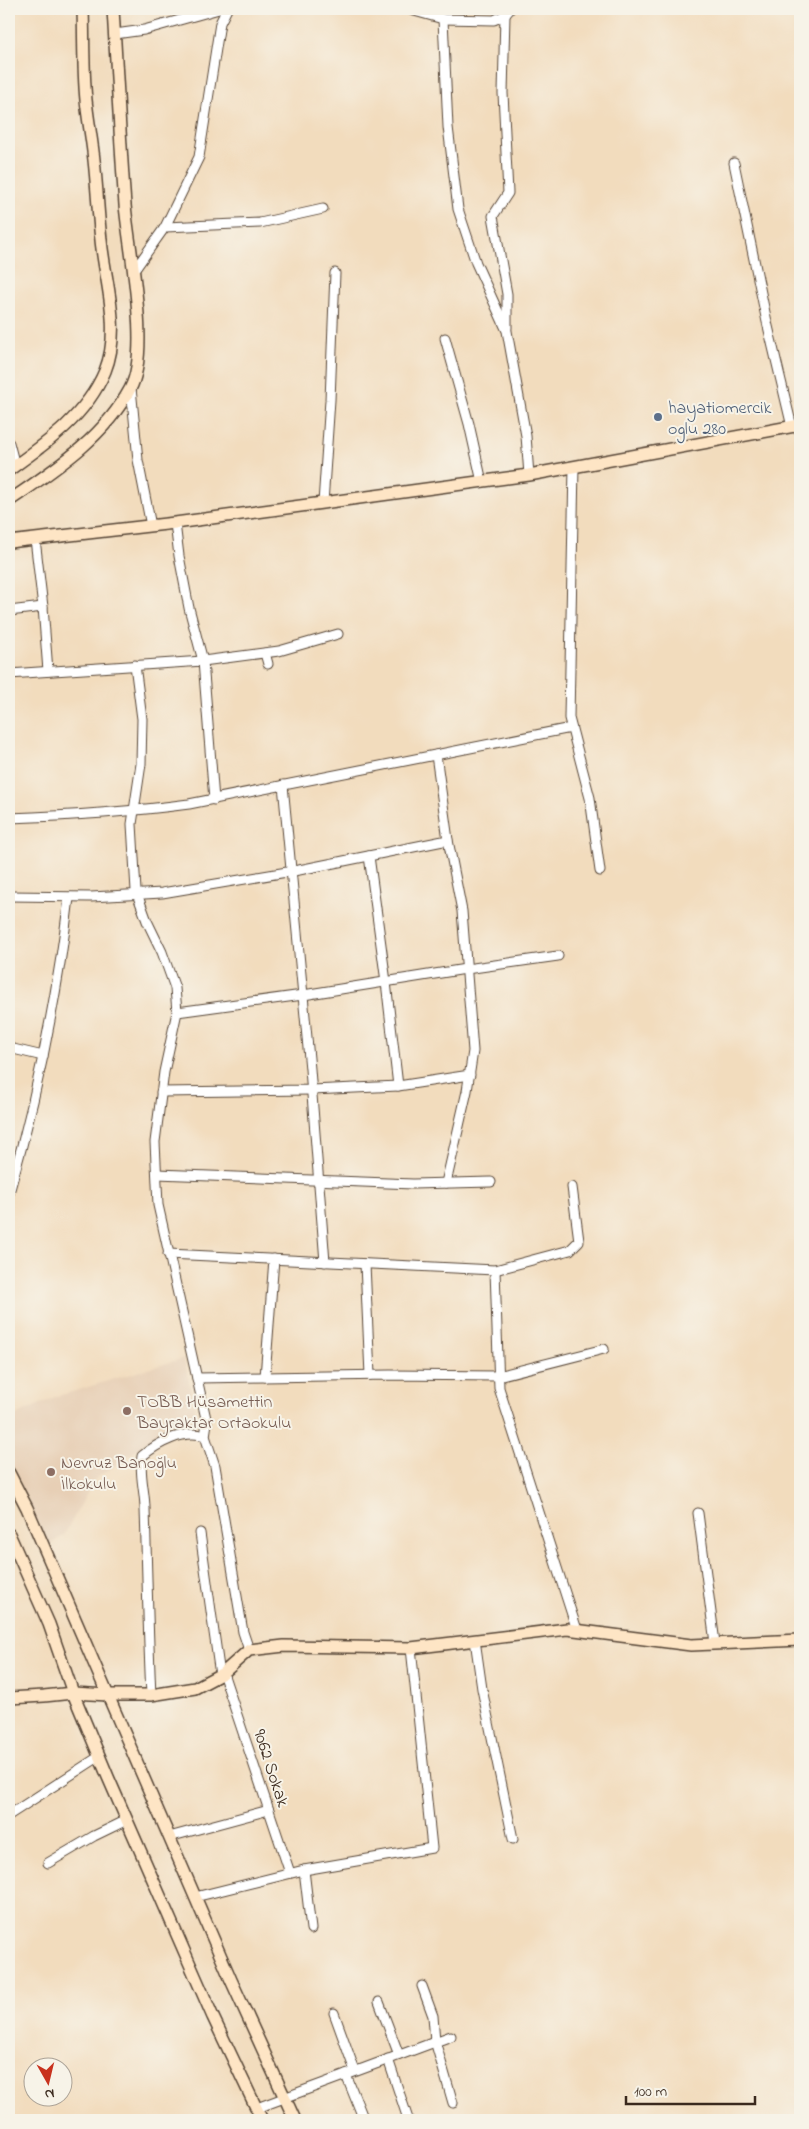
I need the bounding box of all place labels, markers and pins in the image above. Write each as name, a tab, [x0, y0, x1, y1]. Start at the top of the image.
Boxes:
place label: hayatiomercik oglu 280	[668, 396, 771, 444]
marker: hayatiomercik oglu 280	[652, 411, 664, 423]
place label: TOBB Hüsamettin Bayraktar Ortaokulu	[136, 1390, 291, 1437]
marker: TOBB Hüsamettin Bayraktar Ortaokulu	[121, 1405, 133, 1417]
place label: Nevruz Banoğlu İlkokulu	[61, 1451, 177, 1498]
marker: Nevruz Banoğlu İlkokulu	[45, 1466, 57, 1478]

